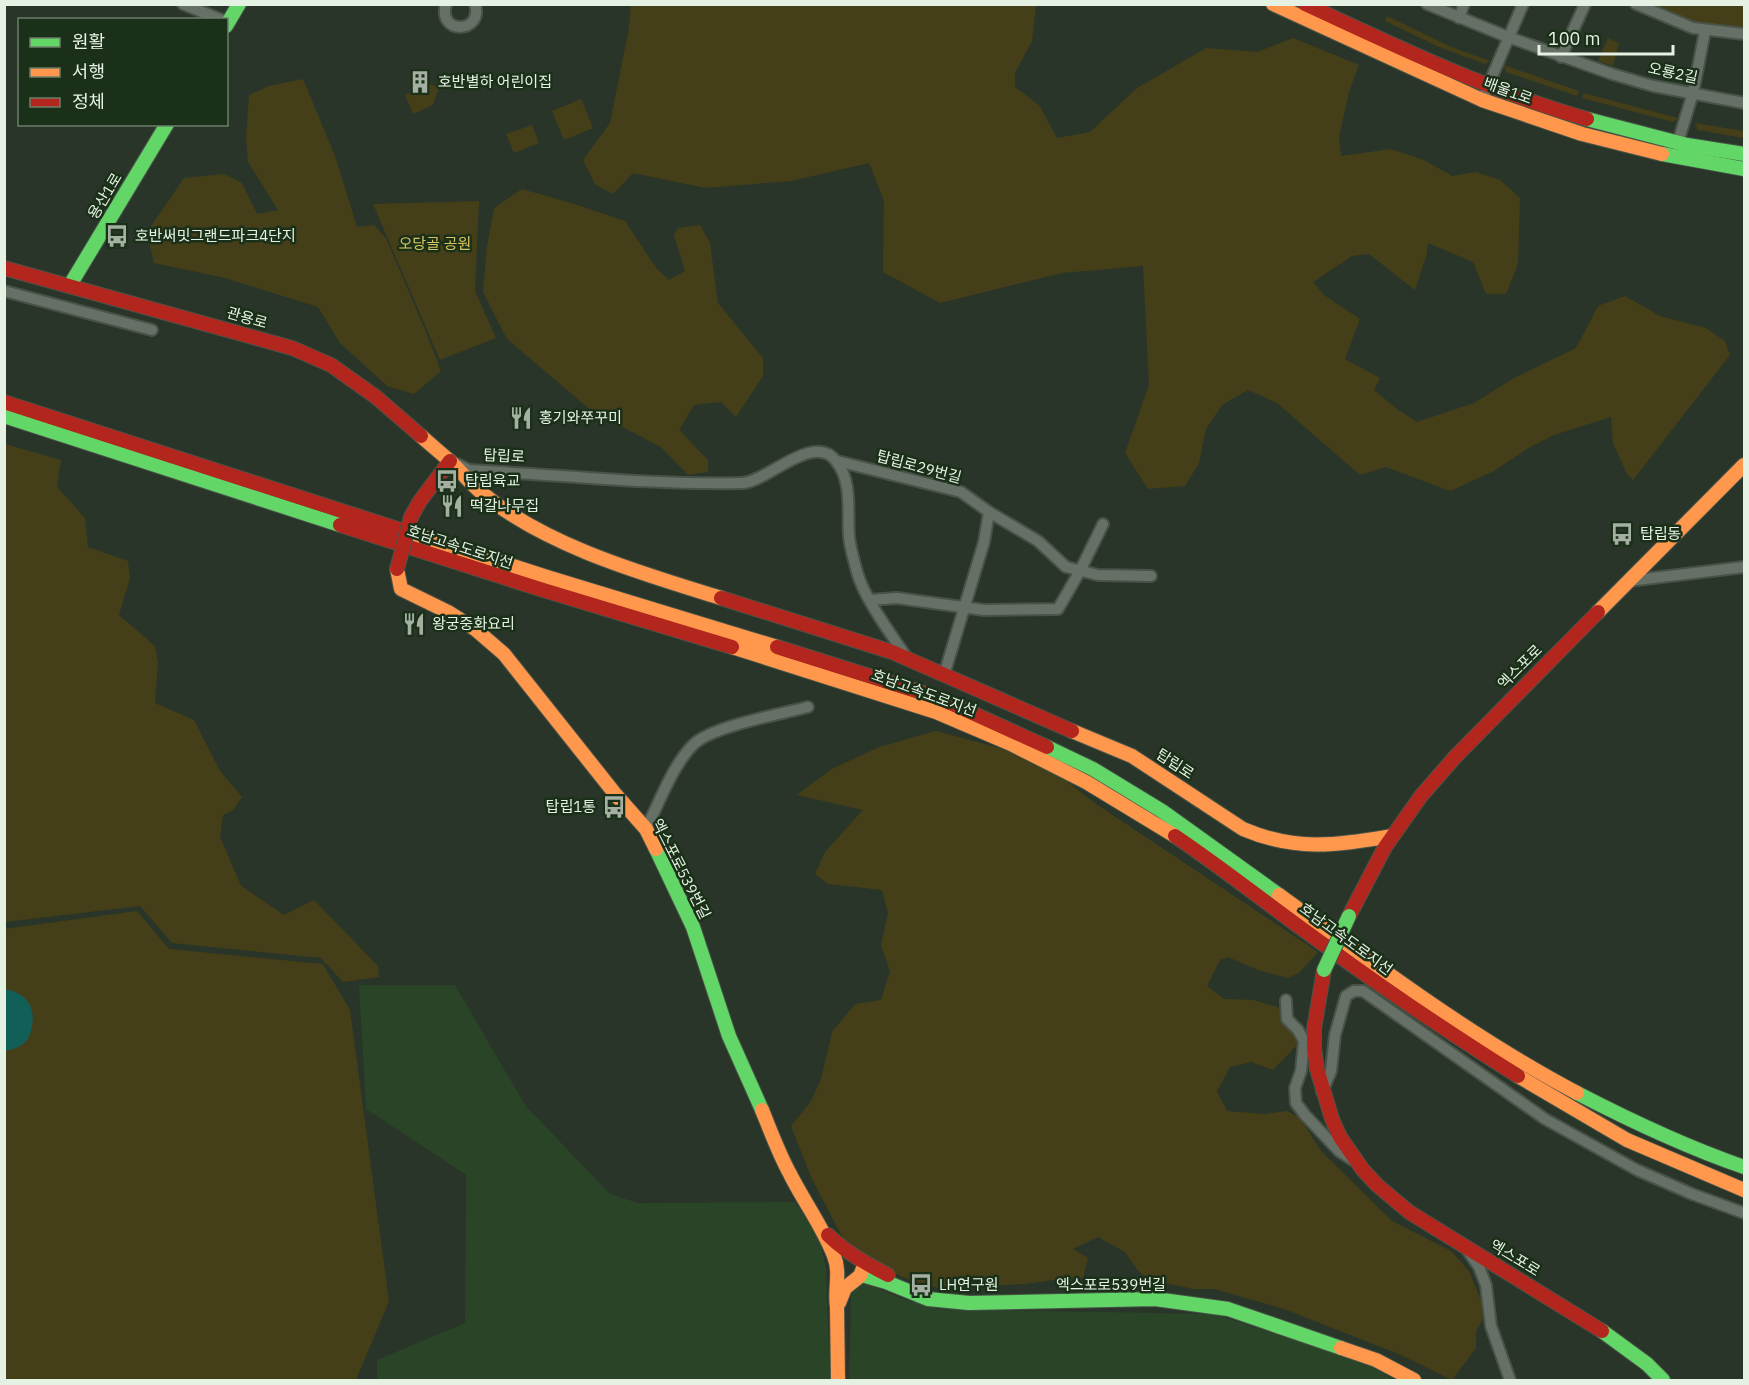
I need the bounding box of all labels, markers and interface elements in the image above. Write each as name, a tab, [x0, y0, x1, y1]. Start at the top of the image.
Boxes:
legend	[18, 18, 228, 126]
scale bar	[1539, 18, 1672, 56]
text: 100 m	[1548, 27, 1600, 50]
text: 원활	[72, 30, 105, 53]
street label: 오룡2길	[1646, 58, 1700, 87]
text: 서행	[72, 60, 105, 83]
building icon: 호반별하 어린이집	[407, 69, 433, 95]
place label: 호반별하 어린이집	[438, 72, 552, 91]
street label: 배울1로	[1481, 73, 1535, 108]
text: 정체	[72, 90, 105, 113]
street label: 용산1로	[83, 169, 126, 222]
bus stop icon: 호반써밋그랜드파크4단지	[104, 223, 130, 249]
place label: 호반써밋그랜드파크4단지	[135, 226, 296, 245]
park label: 오당골 공원	[399, 234, 471, 253]
street label: 관용로	[225, 303, 270, 332]
restaurant icon: 홍기와쭈꾸미	[508, 405, 534, 431]
place label: 홍기와쭈꾸미	[539, 408, 622, 427]
street label: 탑립로	[483, 445, 525, 466]
street label: 탑립로29번길	[875, 446, 964, 487]
bus stop icon: 탑립육교	[434, 468, 460, 494]
place label: 탑립육교	[465, 471, 520, 490]
restaurant icon: 떡갈나무집	[439, 493, 465, 519]
place label: 떡갈나무집	[470, 496, 539, 515]
street label: 호남고속도로지선	[405, 520, 516, 573]
bus stop icon: 탑립동	[1609, 521, 1635, 547]
place label: 탑립동	[1640, 524, 1681, 543]
restaurant icon: 왕궁중화요리	[401, 611, 427, 637]
place label: 왕궁중화요리	[432, 614, 515, 633]
street label: 엑스포로	[1493, 640, 1546, 693]
street label: 호남고속도로지선	[869, 665, 979, 720]
street label: 탑립로	[1153, 744, 1198, 783]
bus stop icon: 탑립1통	[601, 794, 627, 820]
place label: 탑립1통	[546, 797, 596, 816]
street label: 엑스포로539번길	[648, 816, 715, 922]
street label: 호남고속도로지선	[1296, 898, 1397, 979]
street label: 엑스포로	[1487, 1235, 1544, 1280]
bus stop icon: LH연구원	[908, 1272, 934, 1298]
place label: LH연구원	[939, 1275, 999, 1294]
street label: 엑스포로539번길	[1056, 1275, 1166, 1294]

